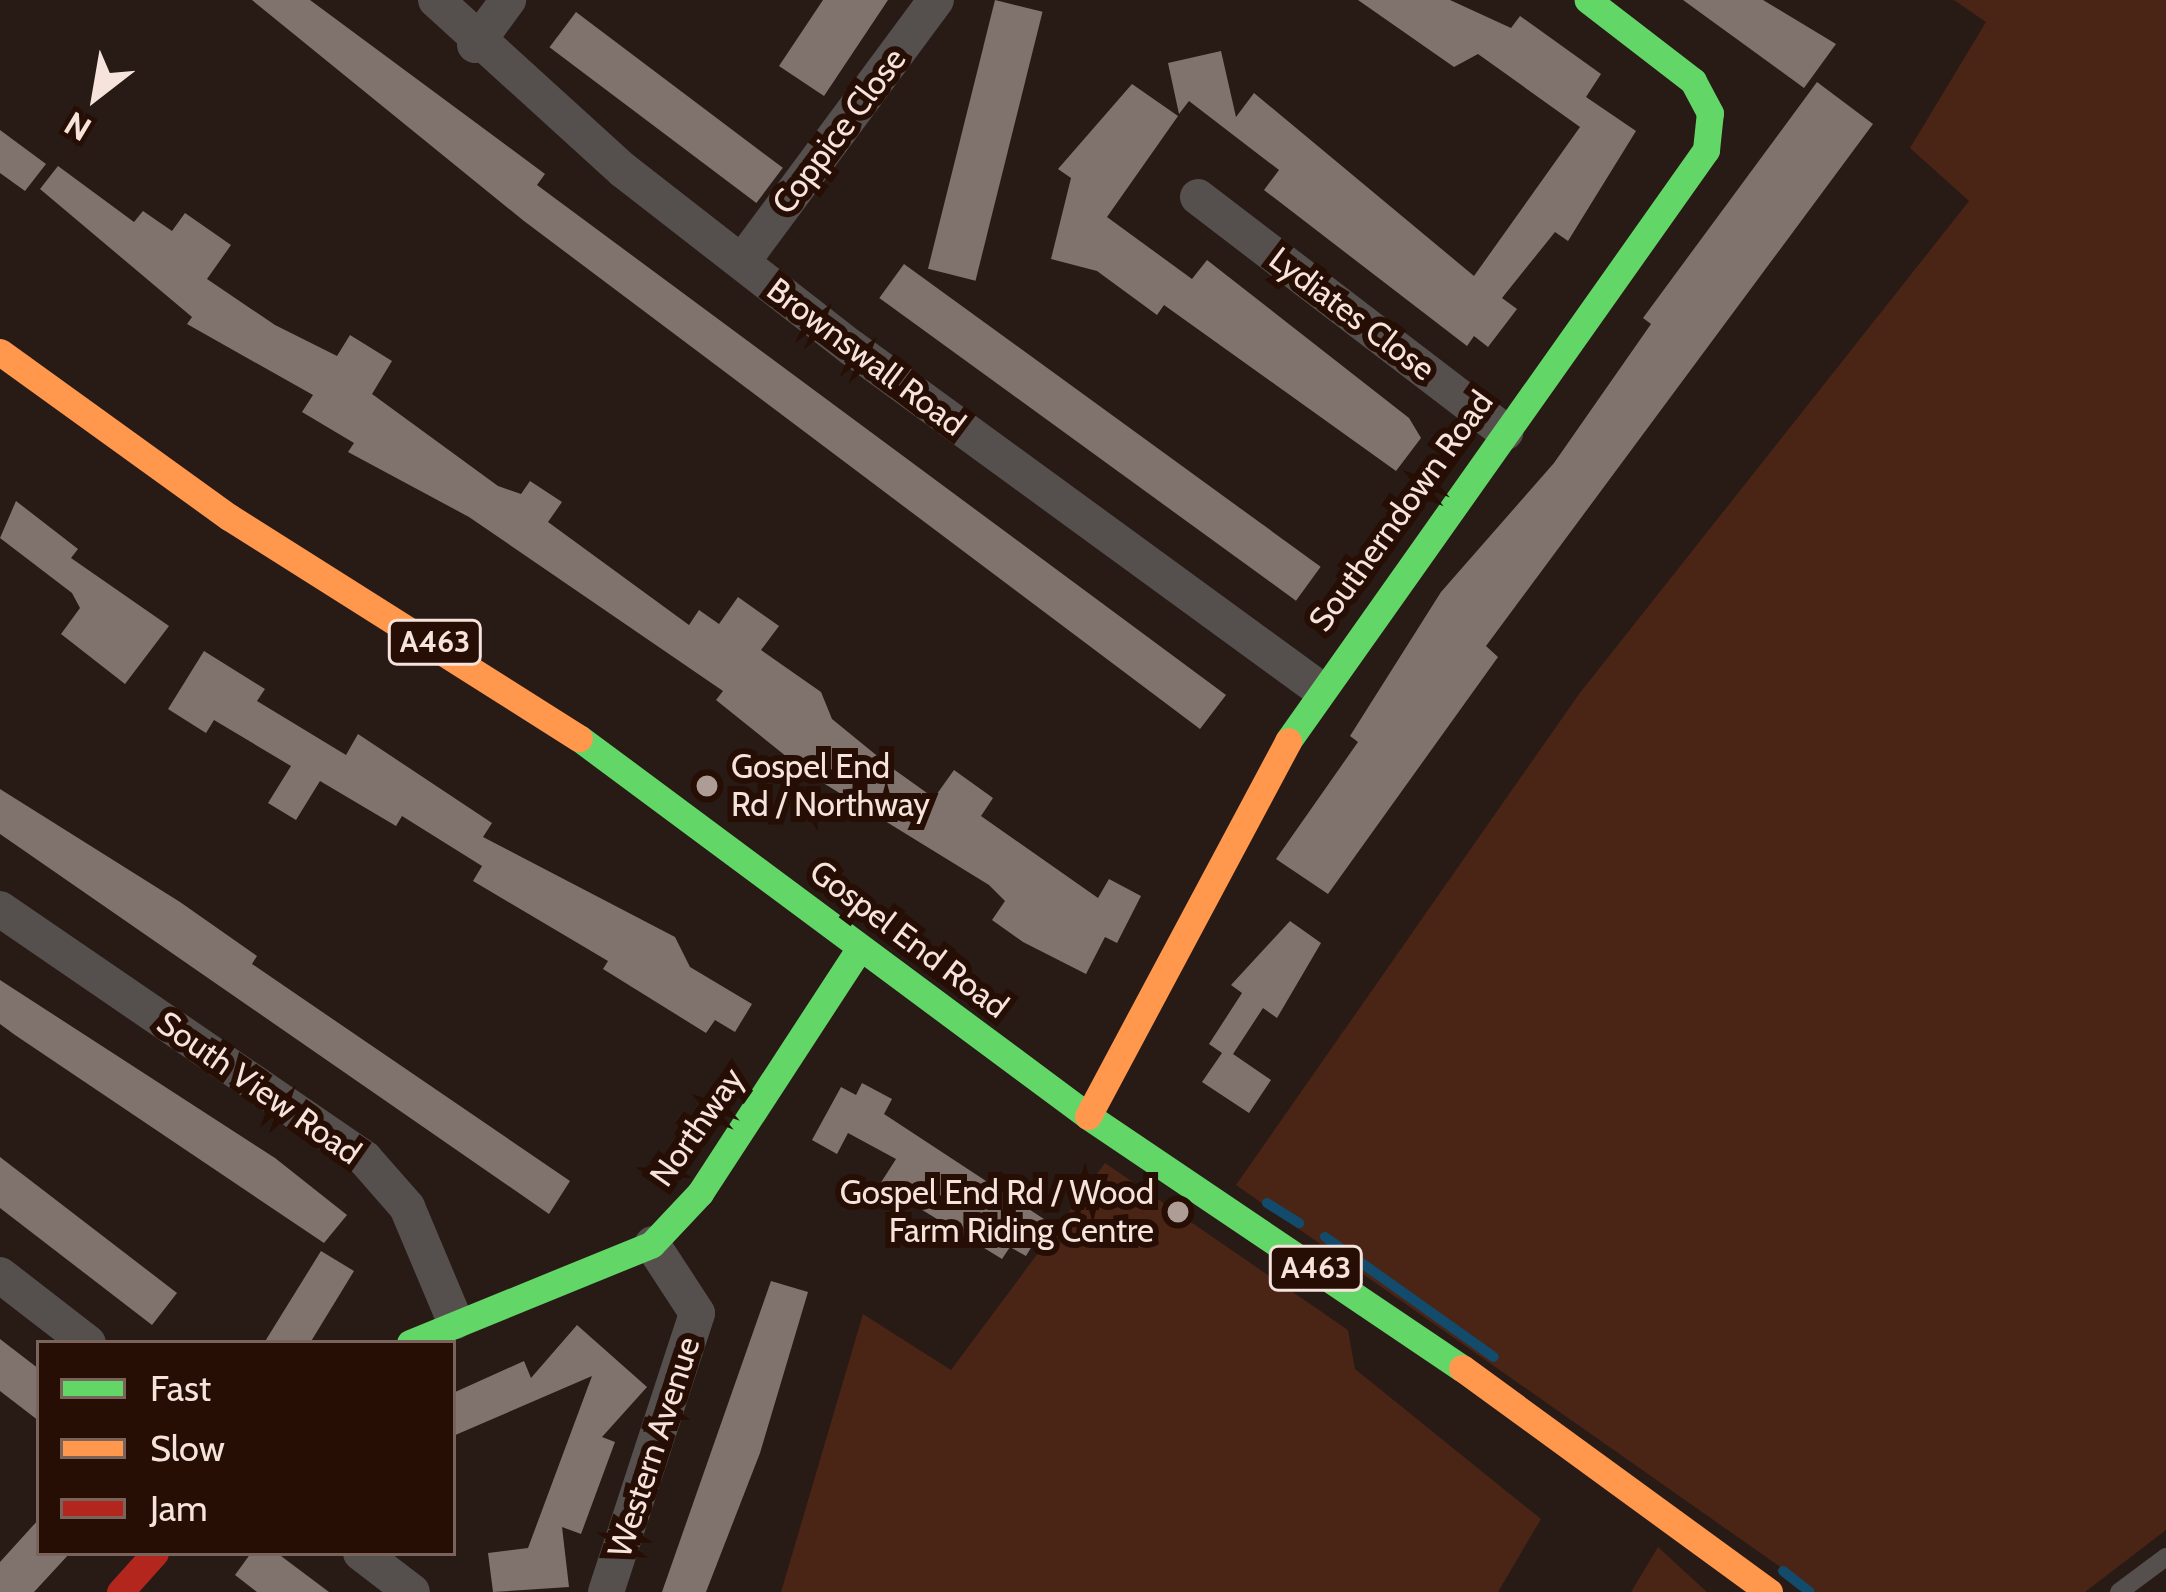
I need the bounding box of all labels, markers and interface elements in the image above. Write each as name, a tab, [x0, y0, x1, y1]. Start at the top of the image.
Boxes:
north arrow	[36, 36, 156, 156]
street label: Coppice Close	[764, 40, 914, 222]
text: N	[57, 104, 98, 150]
street label: Lydiates Close	[1261, 239, 1443, 389]
street label: Brownswall Road	[759, 270, 973, 444]
street label: Southerndown Road	[1301, 383, 1501, 639]
road number: A463	[387, 618, 483, 666]
place label: Gospel End Rd / Northway	[731, 747, 930, 825]
marker: Gospel End Rd / Northway	[694, 773, 720, 799]
street label: Gospel End Road	[802, 852, 1016, 1026]
street label: South View Road	[150, 1003, 368, 1173]
street label: Northway	[642, 1060, 752, 1194]
place label: Gospel End Rd / Wood Farm Riding Centre	[840, 1173, 1154, 1251]
marker: Gospel End Rd / Wood Farm Riding Centre	[1165, 1199, 1191, 1225]
road number: A463	[1268, 1244, 1364, 1292]
street label: Western Avenue	[600, 1332, 708, 1562]
legend	[36, 1340, 456, 1556]
text: Fast	[150, 1366, 211, 1410]
text: Slow	[150, 1426, 225, 1470]
text: Jam	[150, 1486, 208, 1530]

